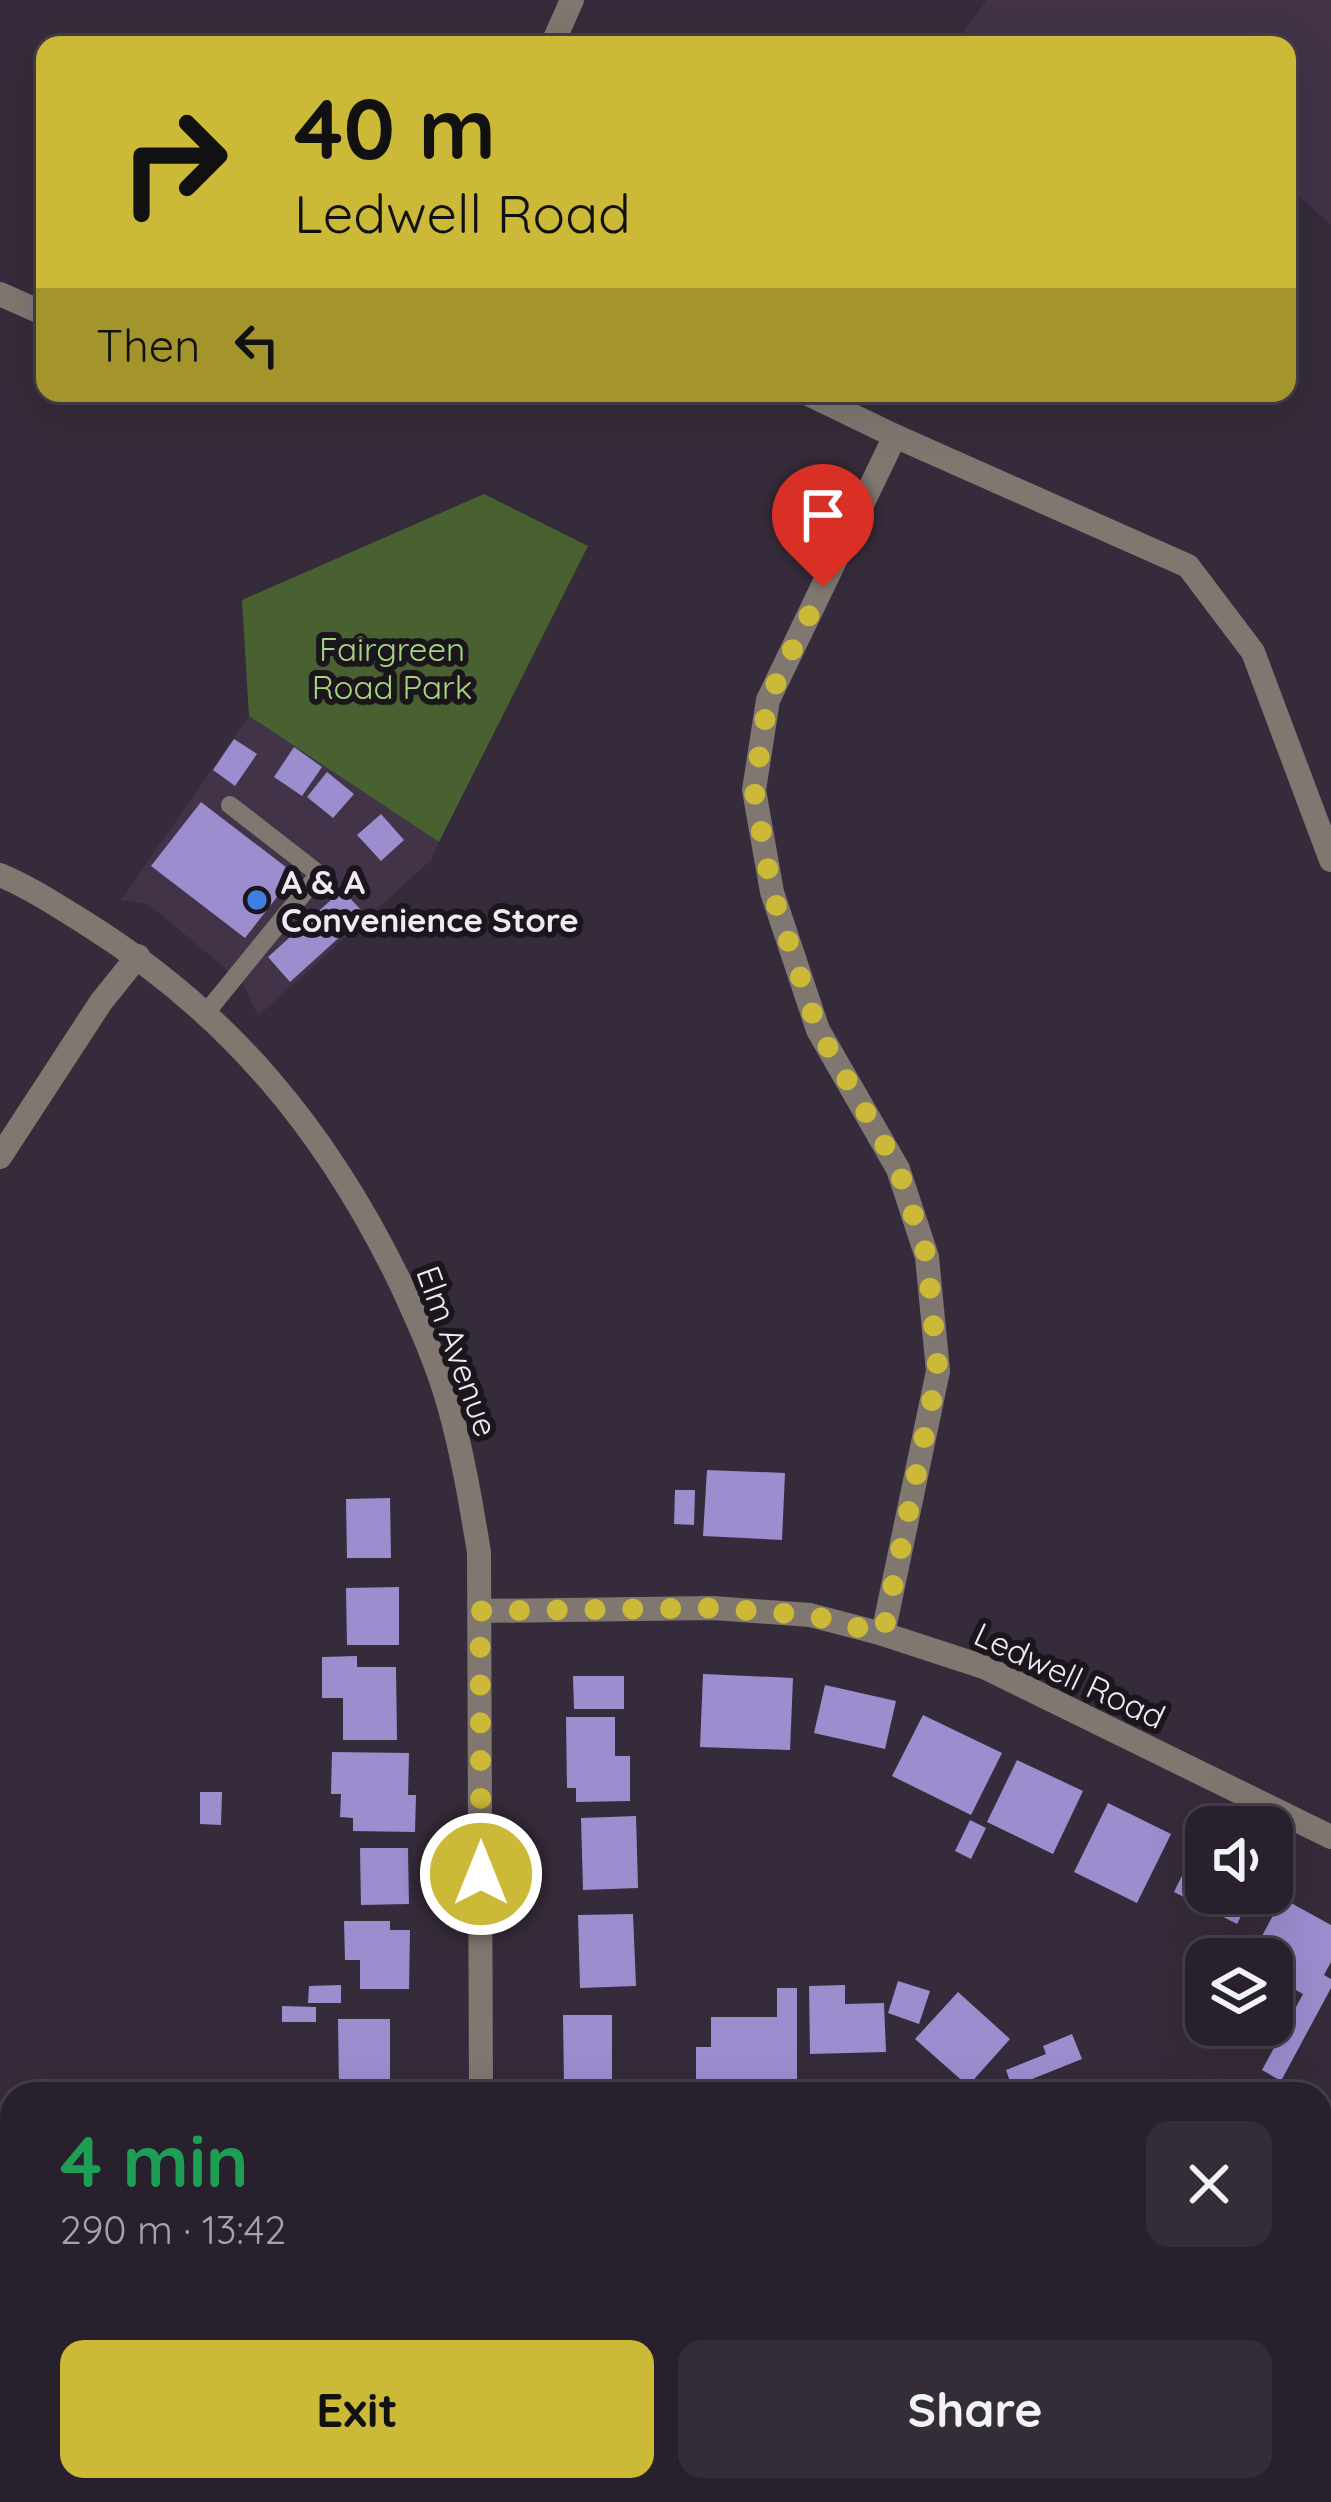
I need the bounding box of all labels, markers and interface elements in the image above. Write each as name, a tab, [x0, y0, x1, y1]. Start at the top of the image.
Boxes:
text: 40 m	[294, 75, 496, 180]
icon: right	[96, 84, 252, 240]
text: Ledwell Road	[294, 179, 631, 247]
icon: left	[224, 312, 290, 378]
text: Then	[96, 317, 200, 373]
pin	[772, 464, 874, 587]
icon: arrive	[790, 482, 856, 548]
park label: Fairgreen Road Park	[312, 628, 472, 707]
place label: A & A Convenience Store	[281, 861, 579, 940]
marker: A & A Convenience Store	[244, 887, 270, 913]
street label: Elm Avenue	[408, 1260, 508, 1442]
street label: Ledwell Road	[968, 1613, 1172, 1737]
map controls	[1185, 1806, 1293, 2046]
button: sound	[1185, 1806, 1293, 1914]
position arrow	[418, 1811, 544, 1937]
button: layers	[1185, 1938, 1293, 2046]
text: 4 min	[60, 2115, 249, 2205]
button: close	[1146, 2121, 1272, 2247]
text: 290 m · 13:42	[60, 2205, 286, 2254]
button: Exit	[60, 2340, 654, 2478]
button: Share	[678, 2340, 1272, 2478]

